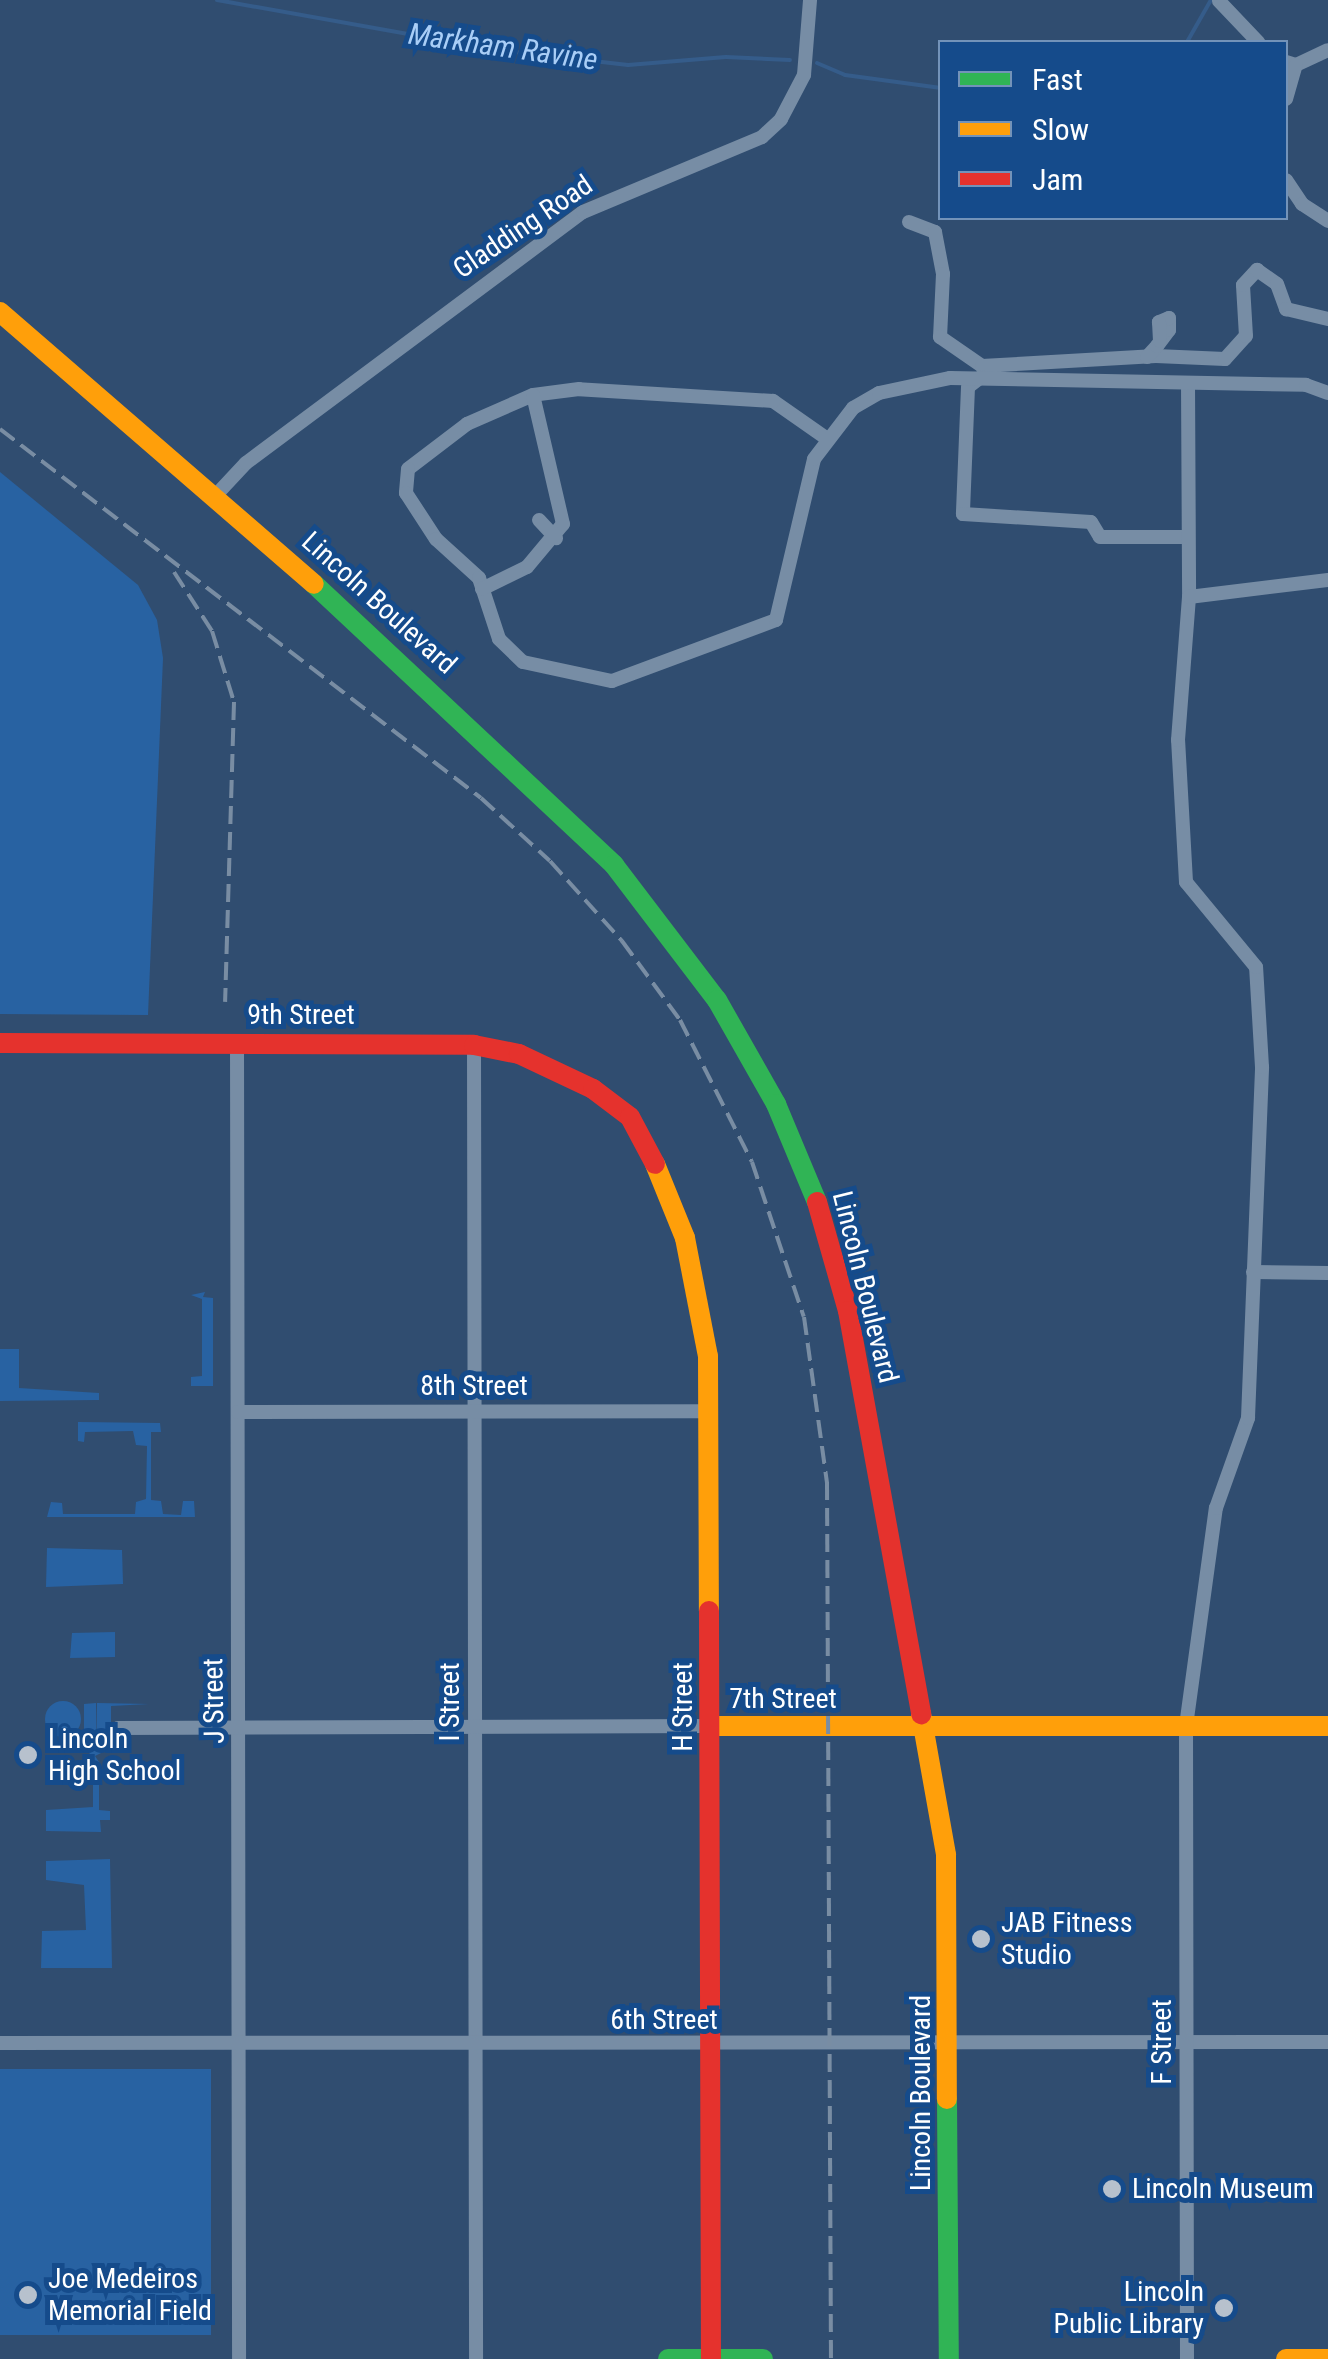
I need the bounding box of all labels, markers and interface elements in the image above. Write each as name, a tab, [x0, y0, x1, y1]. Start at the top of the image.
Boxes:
water label: Markham Ravine	[406, 16, 600, 78]
legend	[938, 40, 1288, 220]
text: Fast	[1032, 62, 1083, 97]
text: Slow	[1032, 112, 1089, 147]
text: Jam	[1032, 162, 1083, 197]
street label: Gladding Road	[447, 168, 599, 286]
street label: Lincoln Boulevard	[295, 525, 463, 681]
street label: 9th Street	[247, 998, 355, 1032]
street label: Lincoln Boulevard	[825, 1188, 905, 1386]
street label: 8th Street	[420, 1369, 528, 1403]
street label: J Street	[196, 1658, 232, 1744]
street label: I Street	[433, 1662, 467, 1742]
street label: H Street	[666, 1662, 700, 1752]
street label: 7th Street	[729, 1682, 837, 1716]
place label: Lincoln High School	[48, 1722, 181, 1788]
marker: Lincoln High School	[17, 1744, 39, 1766]
place label: JAB Fitness Studio	[1001, 1906, 1132, 1972]
marker: JAB Fitness Studio	[970, 1928, 992, 1950]
street label: Lincoln Boulevard	[904, 1995, 938, 2191]
street label: F Street	[1145, 1999, 1179, 2085]
street label: 6th Street	[610, 2003, 718, 2037]
place label: Lincoln Museum	[1132, 2172, 1314, 2206]
marker: Lincoln Museum	[1101, 2178, 1123, 2200]
place label: Joe Medeiros Memorial Field	[48, 2262, 212, 2328]
place label: Lincoln Public Library	[1054, 2275, 1204, 2341]
marker: Joe Medeiros Memorial Field	[17, 2284, 39, 2306]
marker: Lincoln Public Library	[1213, 2297, 1235, 2319]

